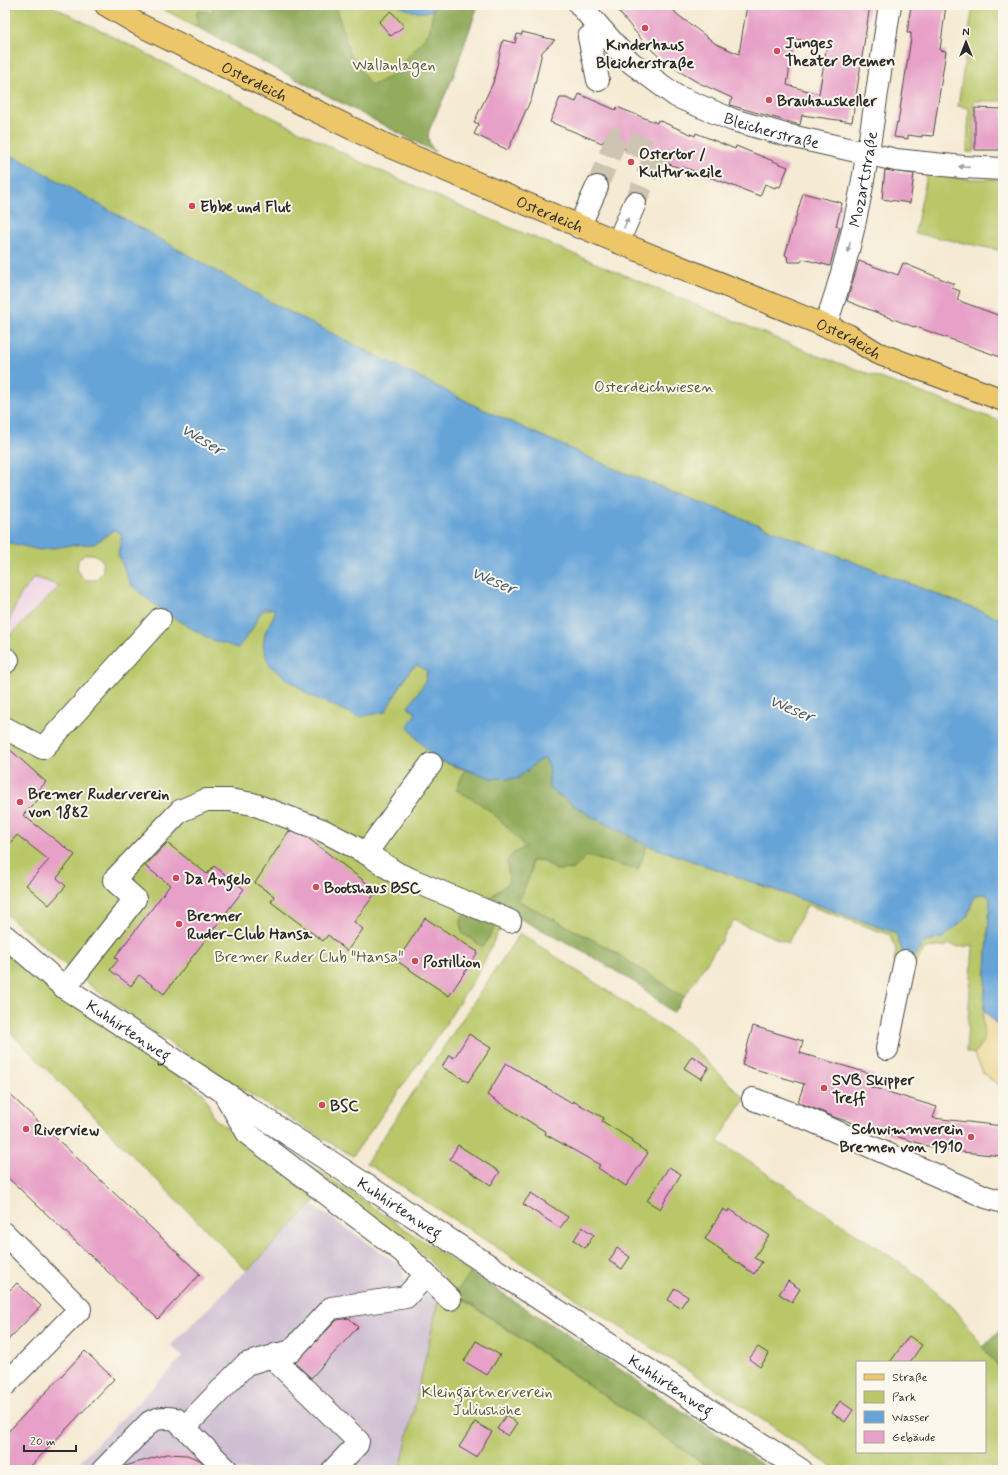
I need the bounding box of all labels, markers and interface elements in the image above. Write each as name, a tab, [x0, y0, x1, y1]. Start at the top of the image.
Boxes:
north arrow	[946, 22, 986, 62]
marker: Kinderhaus Bleicherstraße	[640, 23, 650, 33]
text: N	[962, 26, 970, 40]
place label: Junges Theater Bremen	[785, 33, 895, 72]
place label: Kinderhaus Bleicherstraße	[596, 35, 694, 74]
marker: Junges Theater Bremen	[772, 46, 782, 56]
park label: Wallanlagen	[352, 55, 436, 77]
street label: Osterdeich	[217, 57, 290, 107]
place label: Brauhauskeller	[777, 91, 877, 112]
marker: Brauhauskeller	[764, 95, 774, 105]
street label: Bleicherstraße	[720, 108, 821, 154]
street label: Mozartstraße	[845, 130, 883, 229]
place label: Ostertor / Kulturmeile	[639, 144, 722, 183]
marker: Ostertor / Kulturmeile	[626, 157, 636, 167]
one-way arrow	[958, 164, 970, 171]
street label: Osterdeich	[513, 192, 586, 238]
place label: Ebbe und Flut	[200, 197, 291, 218]
marker: Ebbe und Flut	[187, 201, 197, 211]
one-way arrow	[624, 216, 630, 228]
one-way arrow	[846, 242, 852, 254]
street label: Osterdeich	[813, 314, 885, 365]
park label: Osterdeichwiesen	[594, 377, 714, 398]
water label: Weser	[177, 419, 231, 463]
water label: Weser	[468, 562, 522, 601]
water label: Weser	[766, 690, 820, 729]
place label: Bremer Ruderverein von 1882	[28, 784, 169, 823]
marker: Bremer Ruderverein von 1882	[15, 797, 25, 807]
place label: Da Angelo	[184, 869, 251, 892]
marker: Da Angelo	[171, 873, 181, 883]
place label: Bootshaus BSC	[324, 878, 421, 899]
marker: Bootshaus BSC	[311, 882, 321, 892]
place label: Bremer Ruder-Club Hansa	[187, 906, 313, 945]
marker: Bremer Ruder-Club Hansa	[174, 919, 184, 929]
park label: Bremer Ruder Club "Hansa"	[215, 947, 403, 968]
place label: Postillion	[423, 952, 481, 973]
marker: Postillion	[410, 956, 420, 966]
street label: Kuhhirtenweg	[82, 996, 175, 1068]
place label: SVB Skipper Treff	[832, 1070, 914, 1109]
marker: SVB Skipper Treff	[819, 1083, 829, 1093]
place label: BSC	[330, 1096, 359, 1117]
marker: BSC	[317, 1100, 327, 1110]
place label: Schwimmverein Bremen von 1910	[839, 1119, 963, 1158]
place label: Riverview	[34, 1120, 99, 1141]
marker: Riverview	[21, 1124, 31, 1134]
marker: Schwimmverein Bremen von 1910	[966, 1132, 976, 1142]
street label: Kuhhirtenweg	[353, 1173, 446, 1245]
street label: Kuhhirtenweg	[624, 1351, 717, 1423]
legend	[856, 1361, 986, 1453]
text: Straße	[892, 1370, 927, 1386]
park label: Kleingärtnerverein Juliushöhe	[421, 1382, 553, 1421]
text: Park	[892, 1390, 916, 1406]
text: Wasser	[892, 1410, 930, 1426]
scale bar	[24, 1427, 76, 1453]
text: Gebäude	[892, 1430, 935, 1446]
text: 20 m	[30, 1434, 56, 1450]

